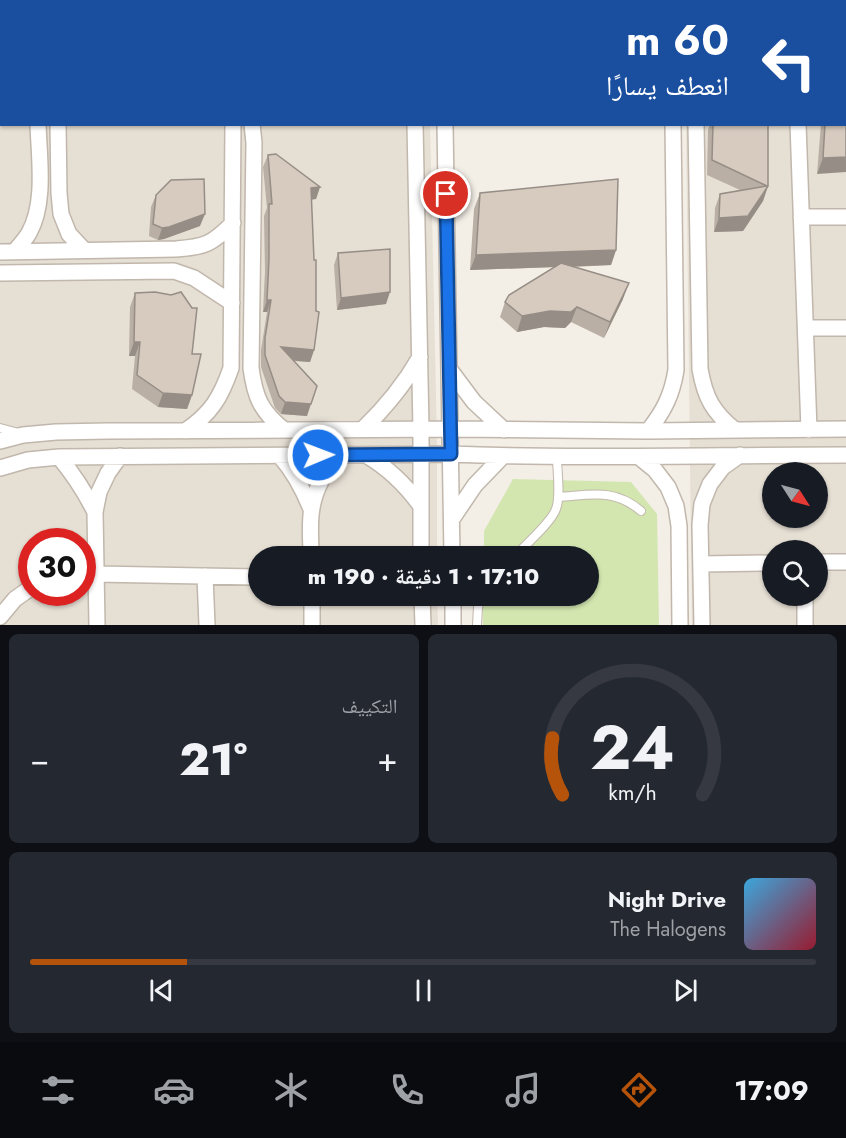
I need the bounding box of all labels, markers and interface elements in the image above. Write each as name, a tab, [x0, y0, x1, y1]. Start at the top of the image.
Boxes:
text: 60 m	[626, 10, 729, 71]
icon: left	[750, 24, 828, 102]
text: انعطف يسارًا	[606, 66, 729, 105]
pin	[420, 168, 471, 219]
icon: arrive	[429, 177, 462, 210]
position arrow	[286, 423, 350, 487]
north arrow	[762, 462, 828, 528]
map controls	[762, 462, 828, 606]
speed limit sign: 30	[18, 528, 96, 606]
button: search	[762, 540, 828, 606]
text: 17:10 · 1 دقيقة · 190 m	[308, 560, 539, 592]
text: التكييف	[341, 692, 398, 721]
text: 24	[590, 702, 674, 792]
text: 21°	[179, 727, 247, 792]
text: −	[30, 736, 49, 783]
text: +	[377, 736, 398, 783]
text: km/h	[608, 778, 656, 809]
text: Night Drive	[608, 883, 726, 915]
text: The Halogens	[610, 915, 726, 944]
icon: previous	[145, 974, 178, 1007]
icon: pause	[407, 974, 440, 1007]
icon: next	[669, 974, 702, 1007]
icon: filters	[37, 1069, 79, 1111]
icon: car	[153, 1069, 195, 1111]
icon: climate	[270, 1069, 312, 1111]
icon: phone	[386, 1069, 428, 1111]
icon: music	[502, 1069, 544, 1111]
icon: directions	[618, 1069, 660, 1111]
text: 17:09	[734, 1071, 809, 1110]

